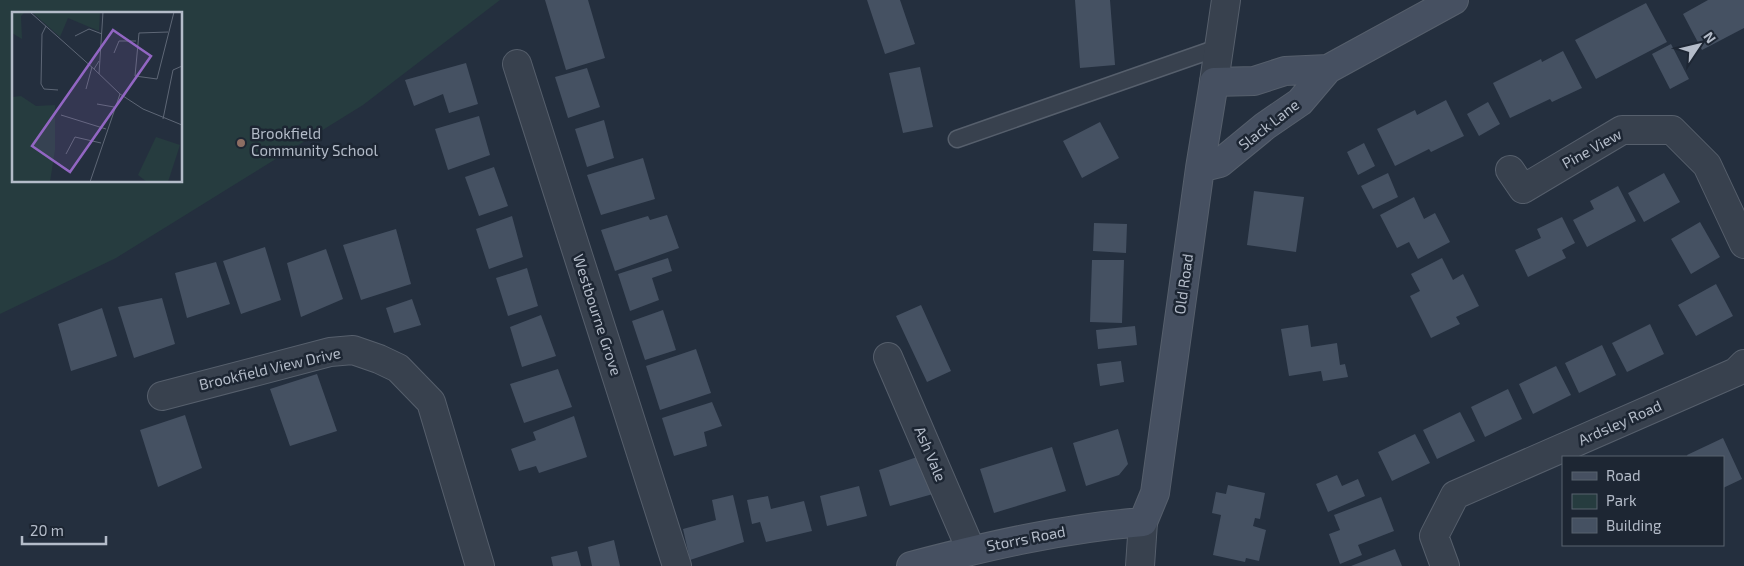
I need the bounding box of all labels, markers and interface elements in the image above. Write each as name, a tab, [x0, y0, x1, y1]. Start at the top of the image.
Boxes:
inset map	[12, 12, 182, 182]
north arrow	[1674, 20, 1724, 70]
text: N	[1700, 28, 1720, 46]
street label: Slack Lane	[1234, 95, 1302, 153]
place label: Brookfield Community School	[251, 124, 379, 159]
street label: Pine View	[1558, 124, 1625, 172]
marker: Brookfield Community School	[235, 137, 247, 149]
street label: Westbourne Grove	[570, 252, 626, 378]
street label: Old Road	[1170, 252, 1196, 315]
street label: Brookfield View Drive	[197, 343, 342, 393]
street label: Ardsley Road	[1575, 396, 1664, 448]
street label: Ash Vale	[911, 423, 951, 484]
legend	[1562, 456, 1724, 546]
text: Road	[1606, 466, 1641, 484]
text: Park	[1606, 491, 1637, 509]
scale bar	[22, 514, 106, 546]
text: Building	[1606, 516, 1662, 534]
text: 20 m	[30, 521, 64, 539]
street label: Storrs Road	[985, 522, 1067, 554]

